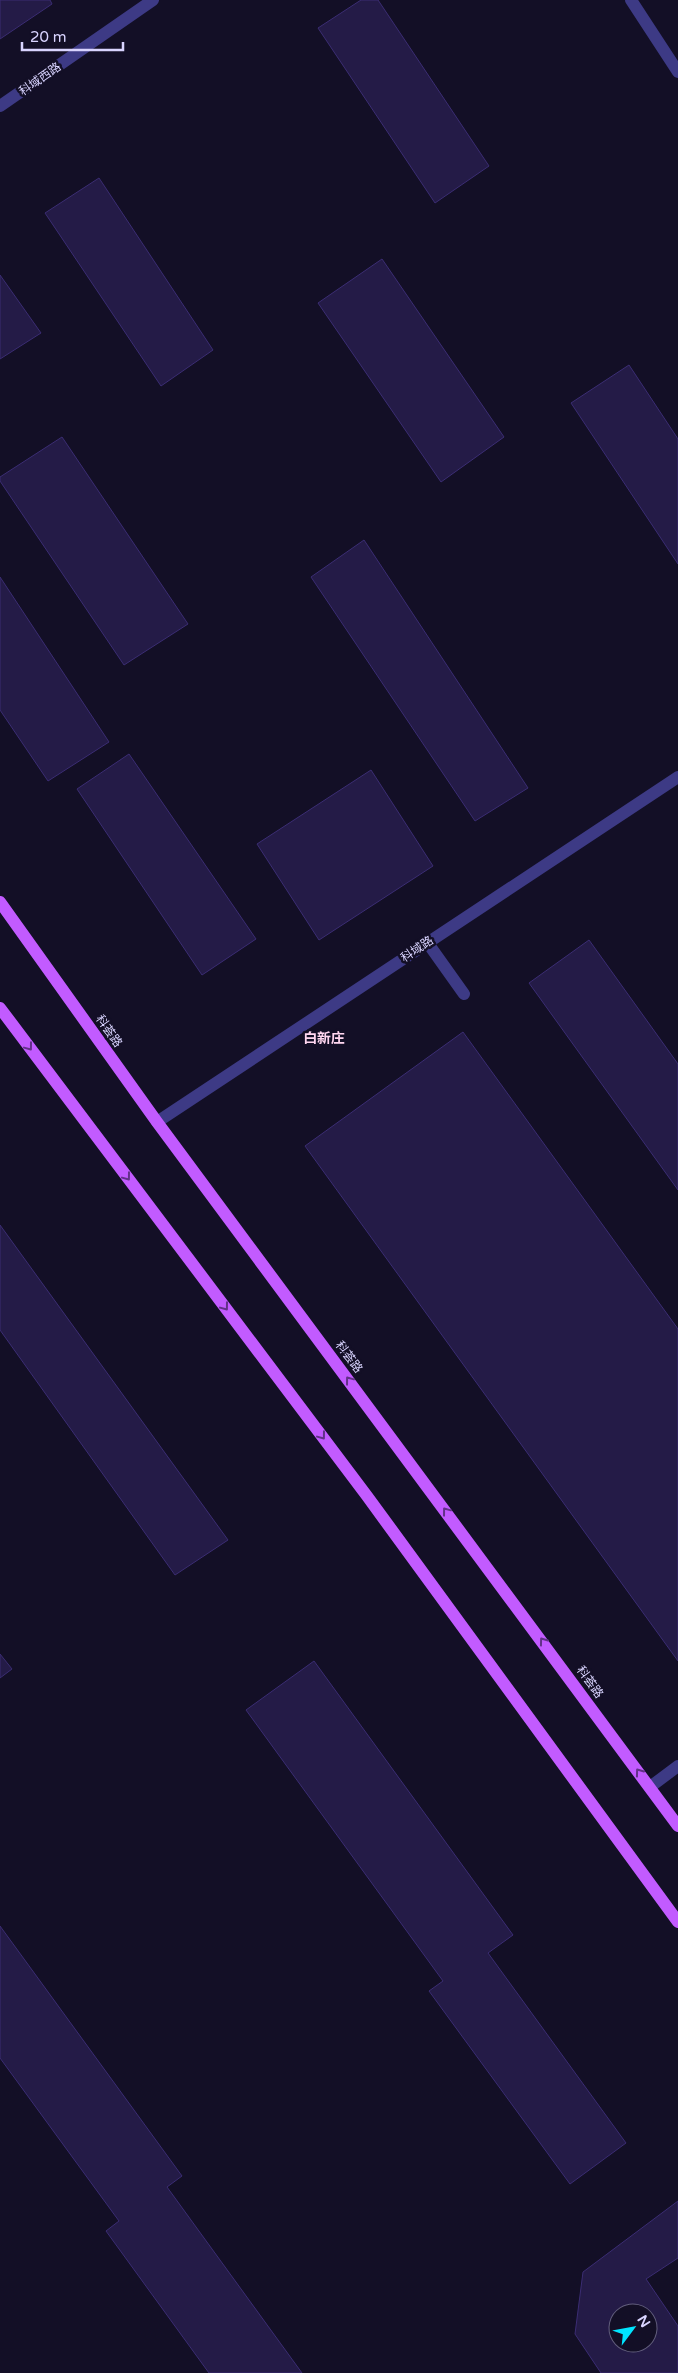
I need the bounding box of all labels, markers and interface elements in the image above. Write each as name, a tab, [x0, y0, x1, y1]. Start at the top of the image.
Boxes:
scale bar	[22, 20, 124, 52]
text: 20 m	[30, 28, 67, 46]
street label: 科域西路	[16, 59, 64, 99]
street label: 科域路	[398, 933, 436, 965]
street label: 科荟路	[93, 1012, 125, 1050]
district label: 白新庄	[303, 1030, 345, 1047]
one-way arrow	[24, 1041, 32, 1050]
one-way arrow	[121, 1171, 130, 1181]
one-way arrow	[219, 1301, 227, 1310]
street label: 科荟路	[333, 1338, 365, 1376]
one-way arrow	[346, 1376, 355, 1386]
one-way arrow	[317, 1430, 325, 1439]
one-way arrow	[443, 1508, 451, 1517]
one-way arrow	[540, 1638, 548, 1647]
street label: 科荟路	[574, 1663, 606, 1701]
one-way arrow	[636, 1768, 645, 1778]
north arrow	[608, 2303, 658, 2353]
text: N	[633, 2312, 654, 2331]

